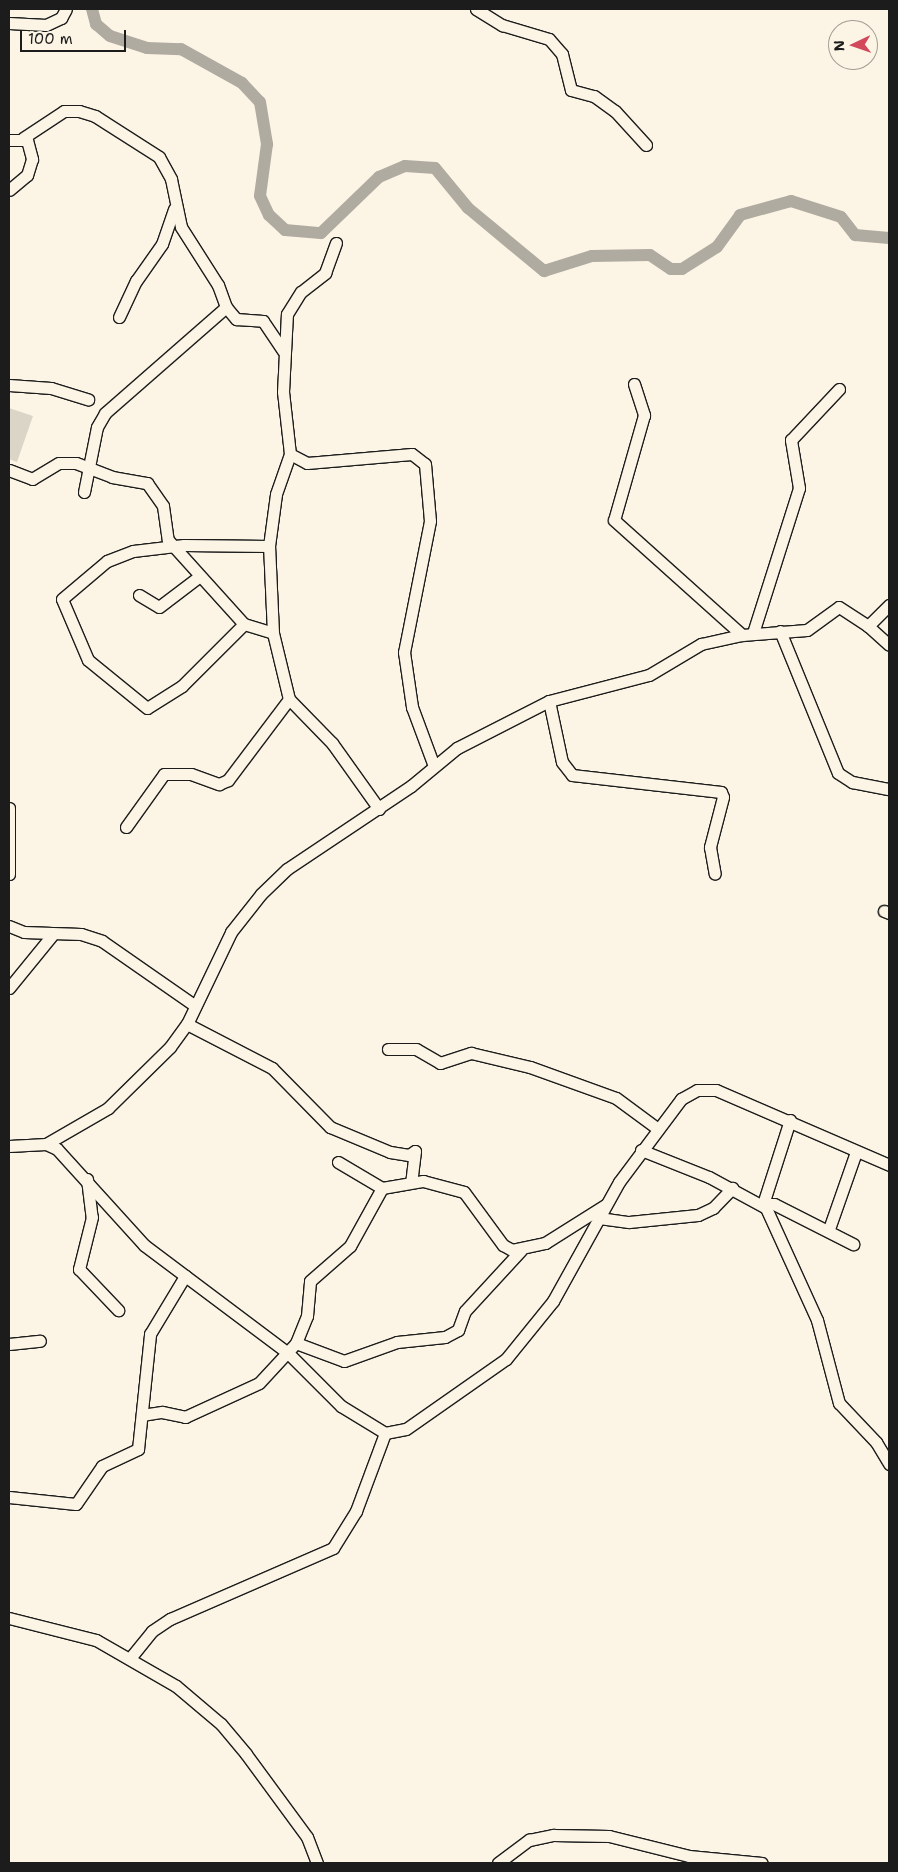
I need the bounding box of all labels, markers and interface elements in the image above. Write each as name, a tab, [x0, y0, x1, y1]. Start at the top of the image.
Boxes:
scale bar	[22, 20, 129, 52]
north arrow	[828, 20, 878, 70]
text: 100 m	[28, 29, 73, 49]
text: N	[830, 40, 848, 52]

